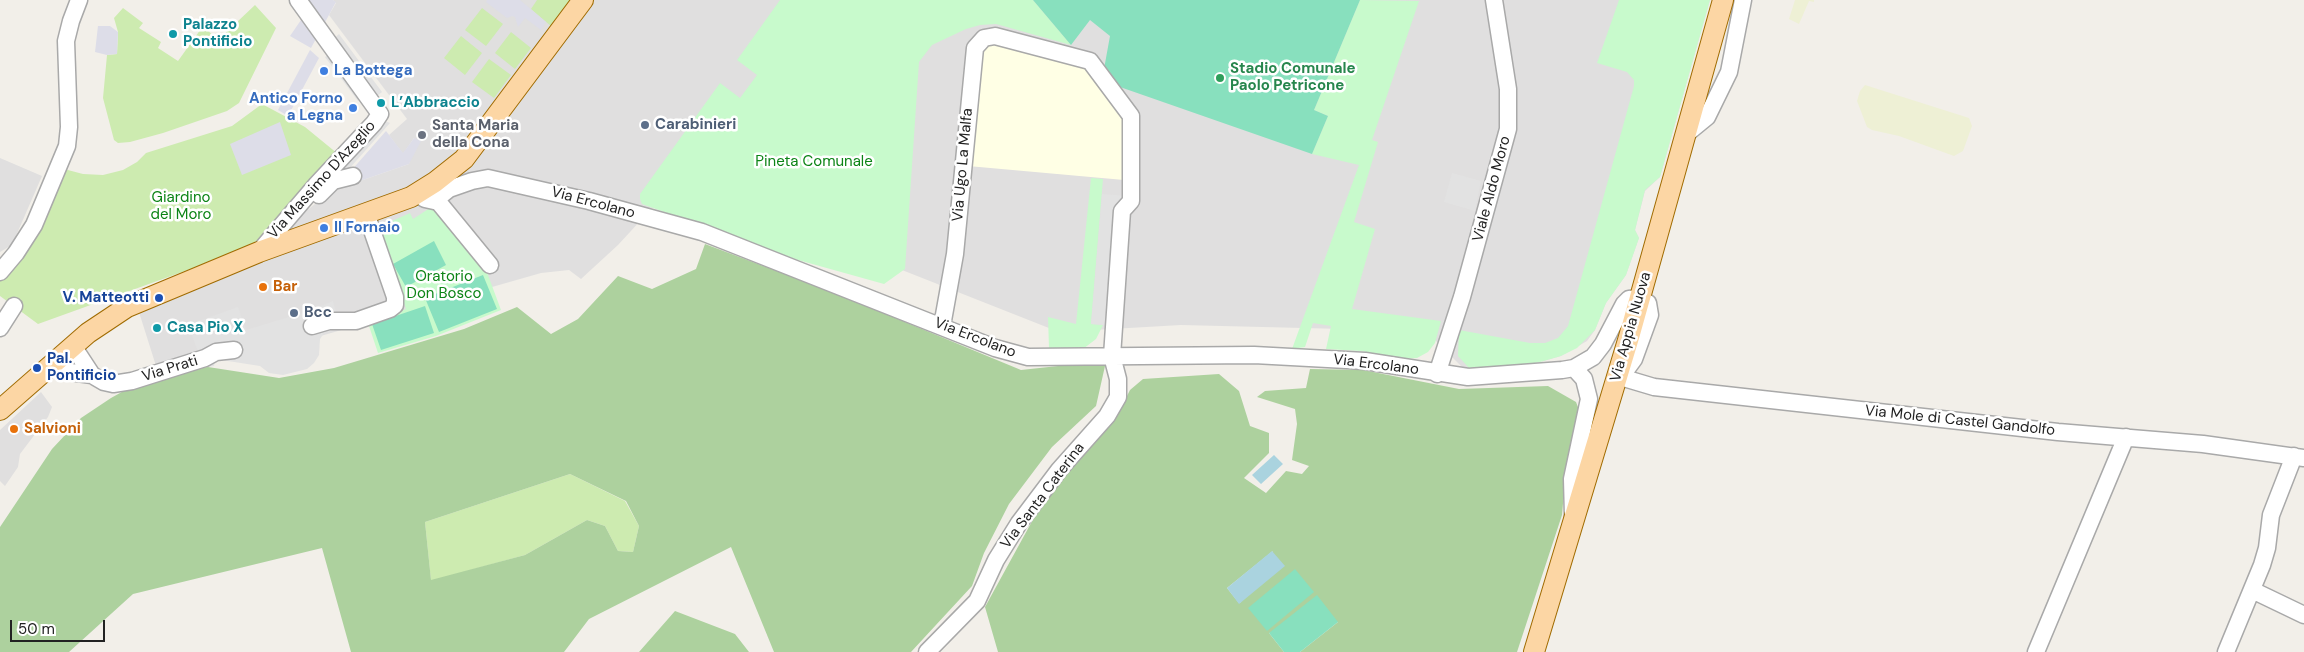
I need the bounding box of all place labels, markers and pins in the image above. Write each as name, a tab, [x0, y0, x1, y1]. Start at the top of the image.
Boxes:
place label: Palazzo Pontificio	[183, 16, 252, 51]
marker: Palazzo Pontificio	[167, 28, 179, 40]
place label: Stadio Comunale Paolo Petricone	[1230, 60, 1356, 95]
place label: La Bottega	[334, 62, 412, 80]
marker: La Bottega	[318, 65, 330, 77]
marker: Stadio Comunale Paolo Petricone	[1214, 72, 1226, 84]
place label: Antico Forno a Legna	[249, 90, 343, 125]
place label: L’Abbraccio	[391, 94, 480, 112]
marker: L’Abbraccio	[375, 97, 387, 109]
marker: Antico Forno a Legna	[347, 102, 359, 114]
place label: Carabinieri	[655, 116, 736, 134]
place label: Santa Maria della Cona	[432, 117, 519, 152]
marker: Carabinieri	[639, 119, 651, 131]
marker: Santa Maria della Cona	[416, 129, 428, 141]
place label: Il Fornaio	[334, 219, 400, 237]
marker: Il Fornaio	[318, 222, 330, 234]
place label: Bar	[273, 278, 297, 296]
marker: Bar	[257, 281, 269, 293]
place label: V. Matteotti	[63, 289, 149, 307]
marker: V. Matteotti	[153, 292, 165, 304]
place label: Bcc	[304, 304, 332, 322]
marker: Bcc	[288, 307, 300, 319]
place label: Casa Pio X	[167, 319, 243, 337]
marker: Casa Pio X	[151, 322, 163, 334]
place label: Pal. Pontificio	[47, 350, 116, 385]
marker: Pal. Pontificio	[31, 362, 43, 374]
place label: Salvioni	[24, 420, 81, 438]
marker: Salvioni	[8, 423, 20, 435]

